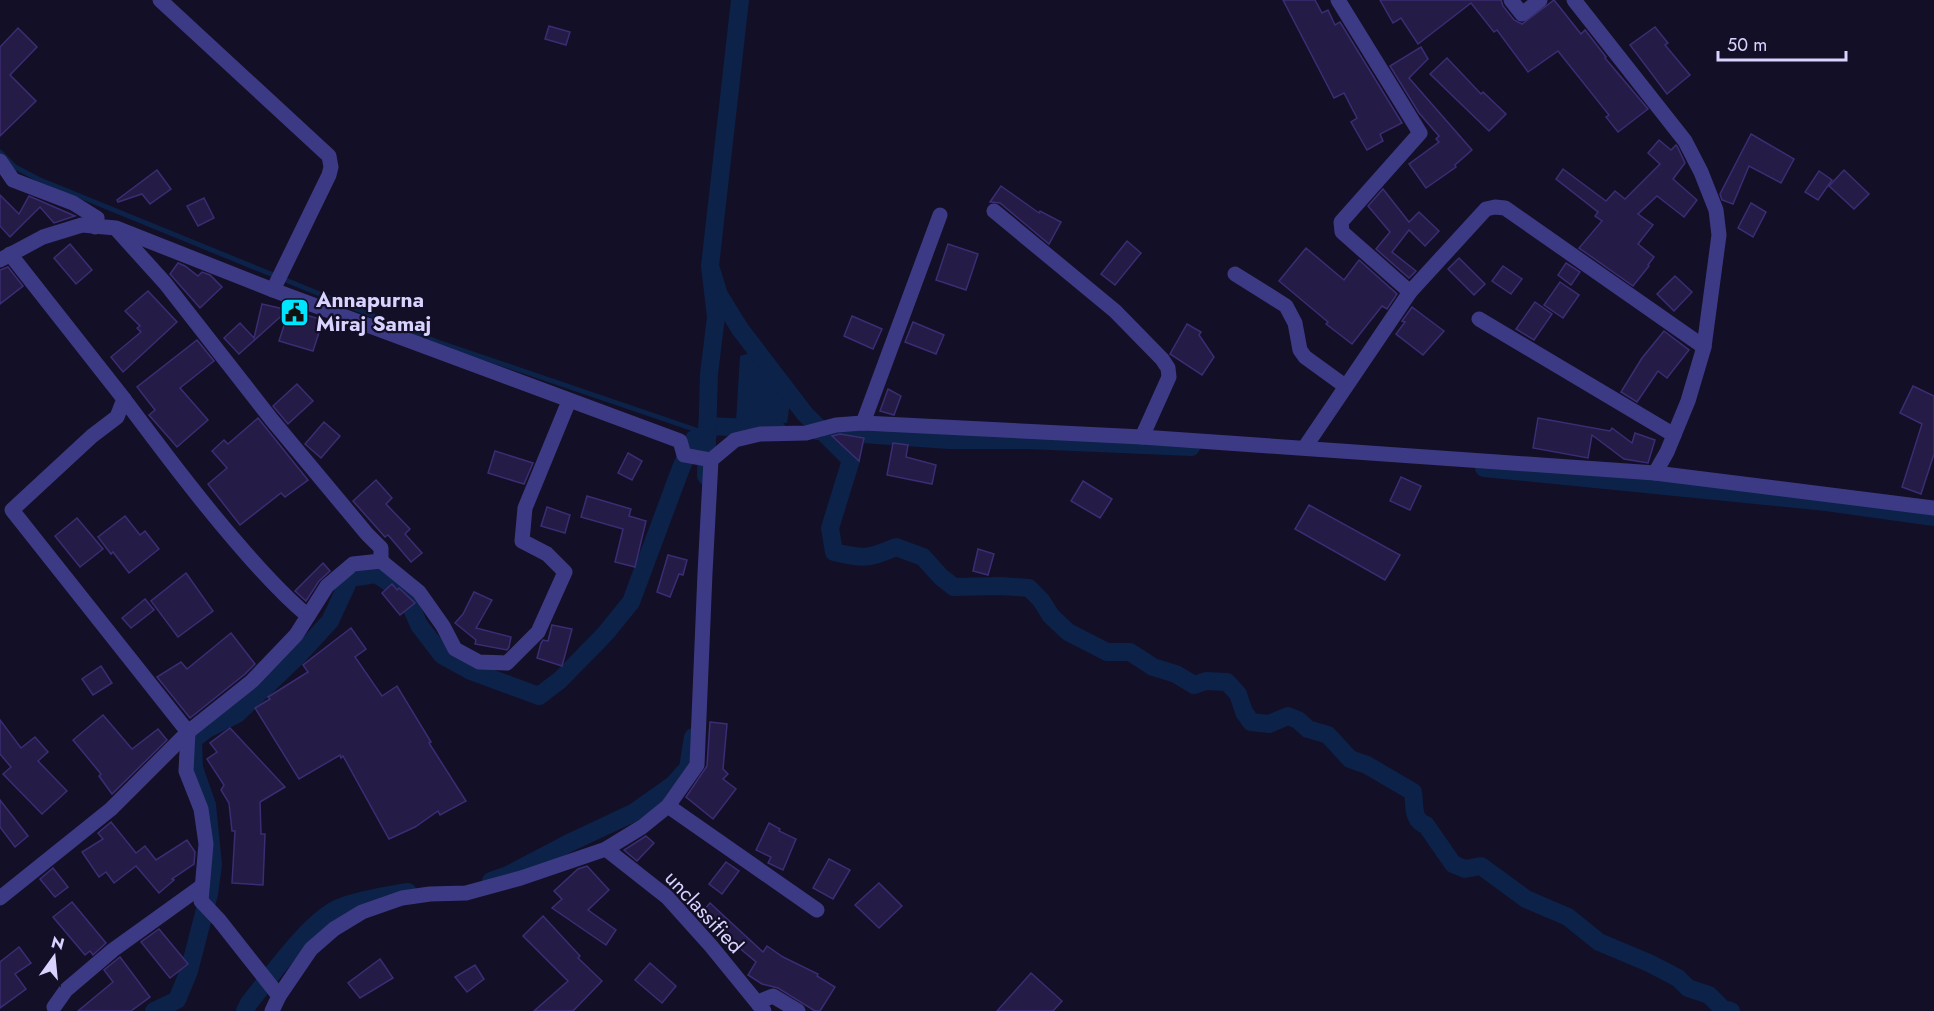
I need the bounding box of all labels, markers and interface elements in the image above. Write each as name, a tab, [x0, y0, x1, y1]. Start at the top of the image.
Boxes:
scale bar	[1718, 24, 1846, 62]
text: 50 m	[1727, 32, 1767, 58]
place label: Annapurna Miraj Samaj	[315, 285, 431, 339]
public building icon: Annapurna Miraj Samaj	[279, 296, 311, 328]
street label: unclassified	[658, 864, 750, 960]
north arrow	[24, 927, 84, 987]
text: N	[49, 930, 67, 956]

